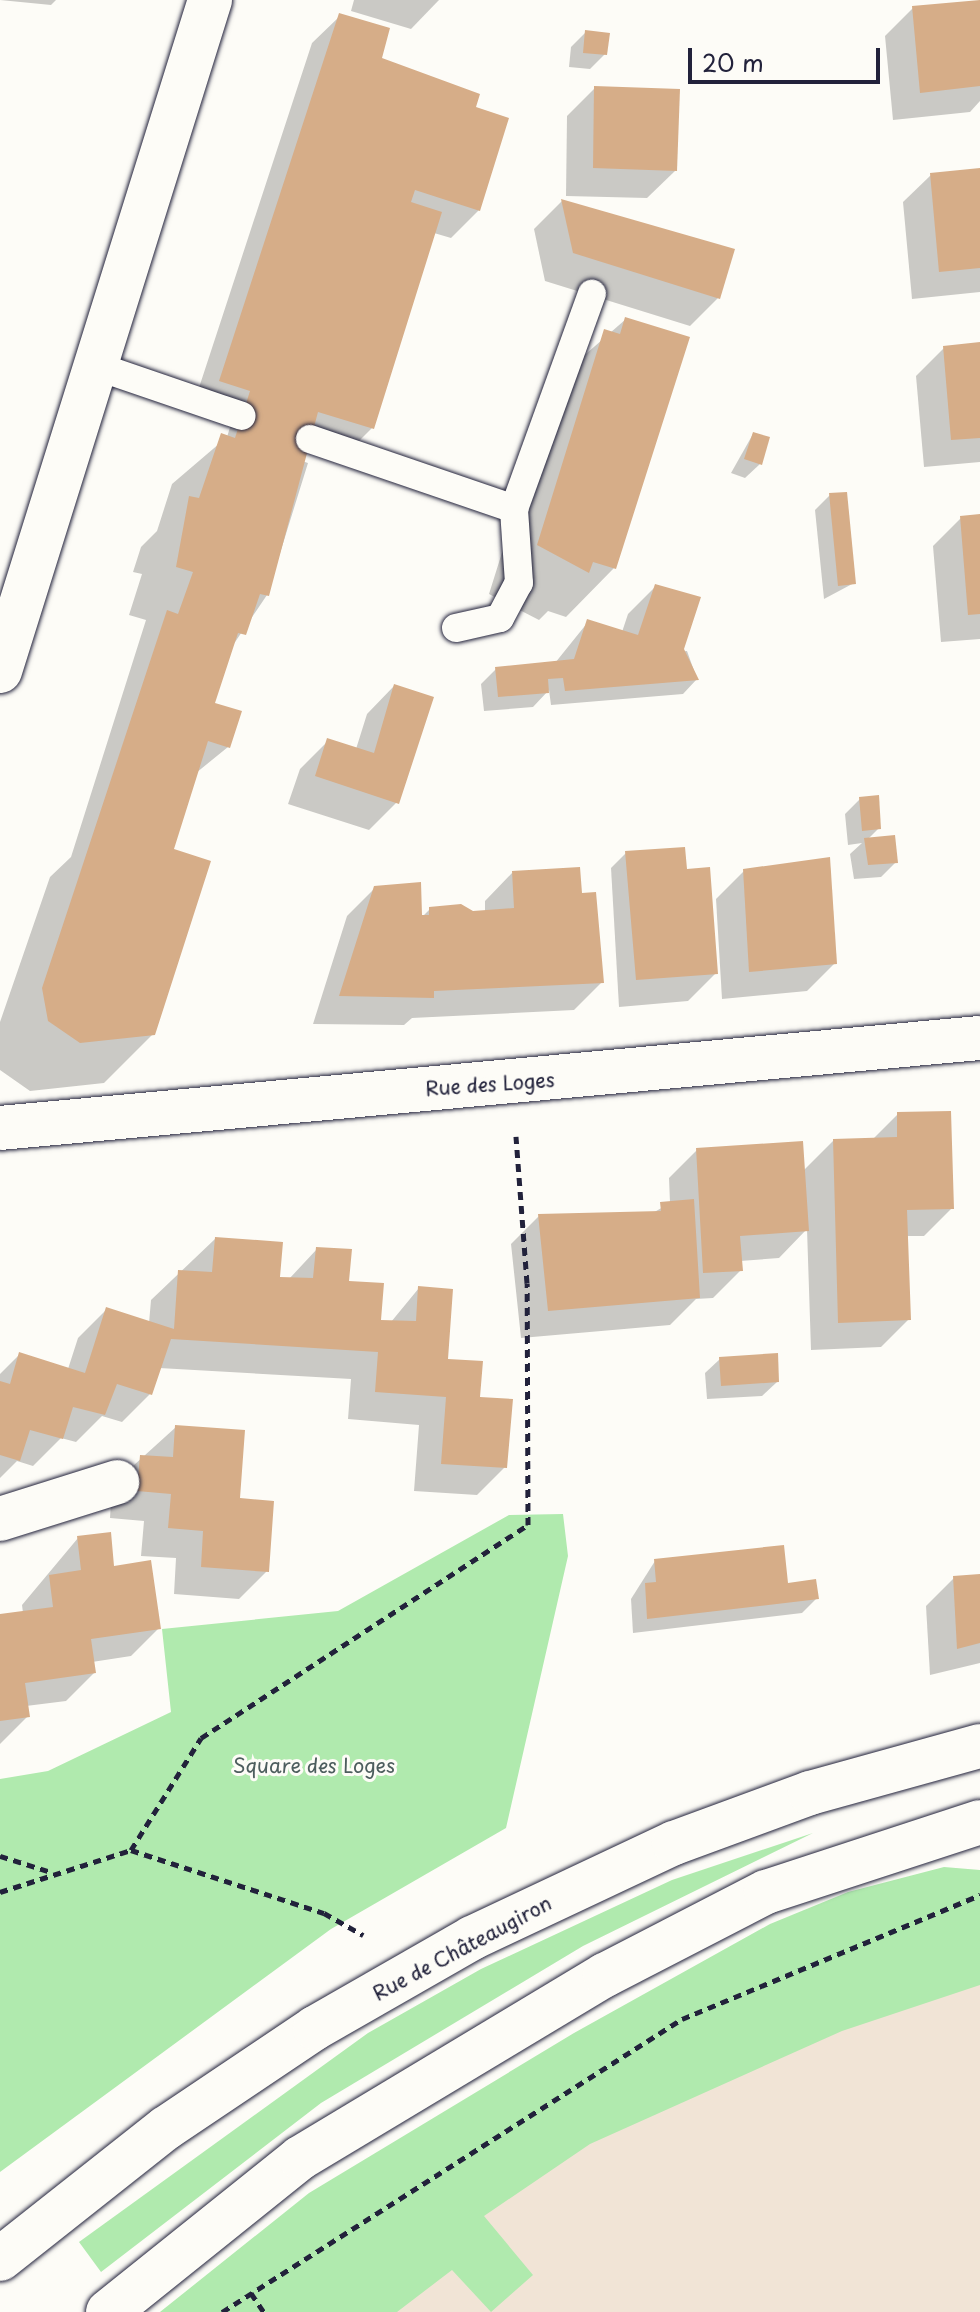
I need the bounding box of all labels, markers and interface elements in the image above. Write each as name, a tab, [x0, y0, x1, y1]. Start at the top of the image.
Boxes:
scale bar	[692, 32, 884, 82]
text: 20 m	[702, 44, 764, 80]
street label: Rue des Loges	[423, 1067, 557, 1101]
park label: Square des Loges	[232, 1753, 396, 1777]
street label: Rue de Châteaugiron	[367, 1890, 557, 2006]

